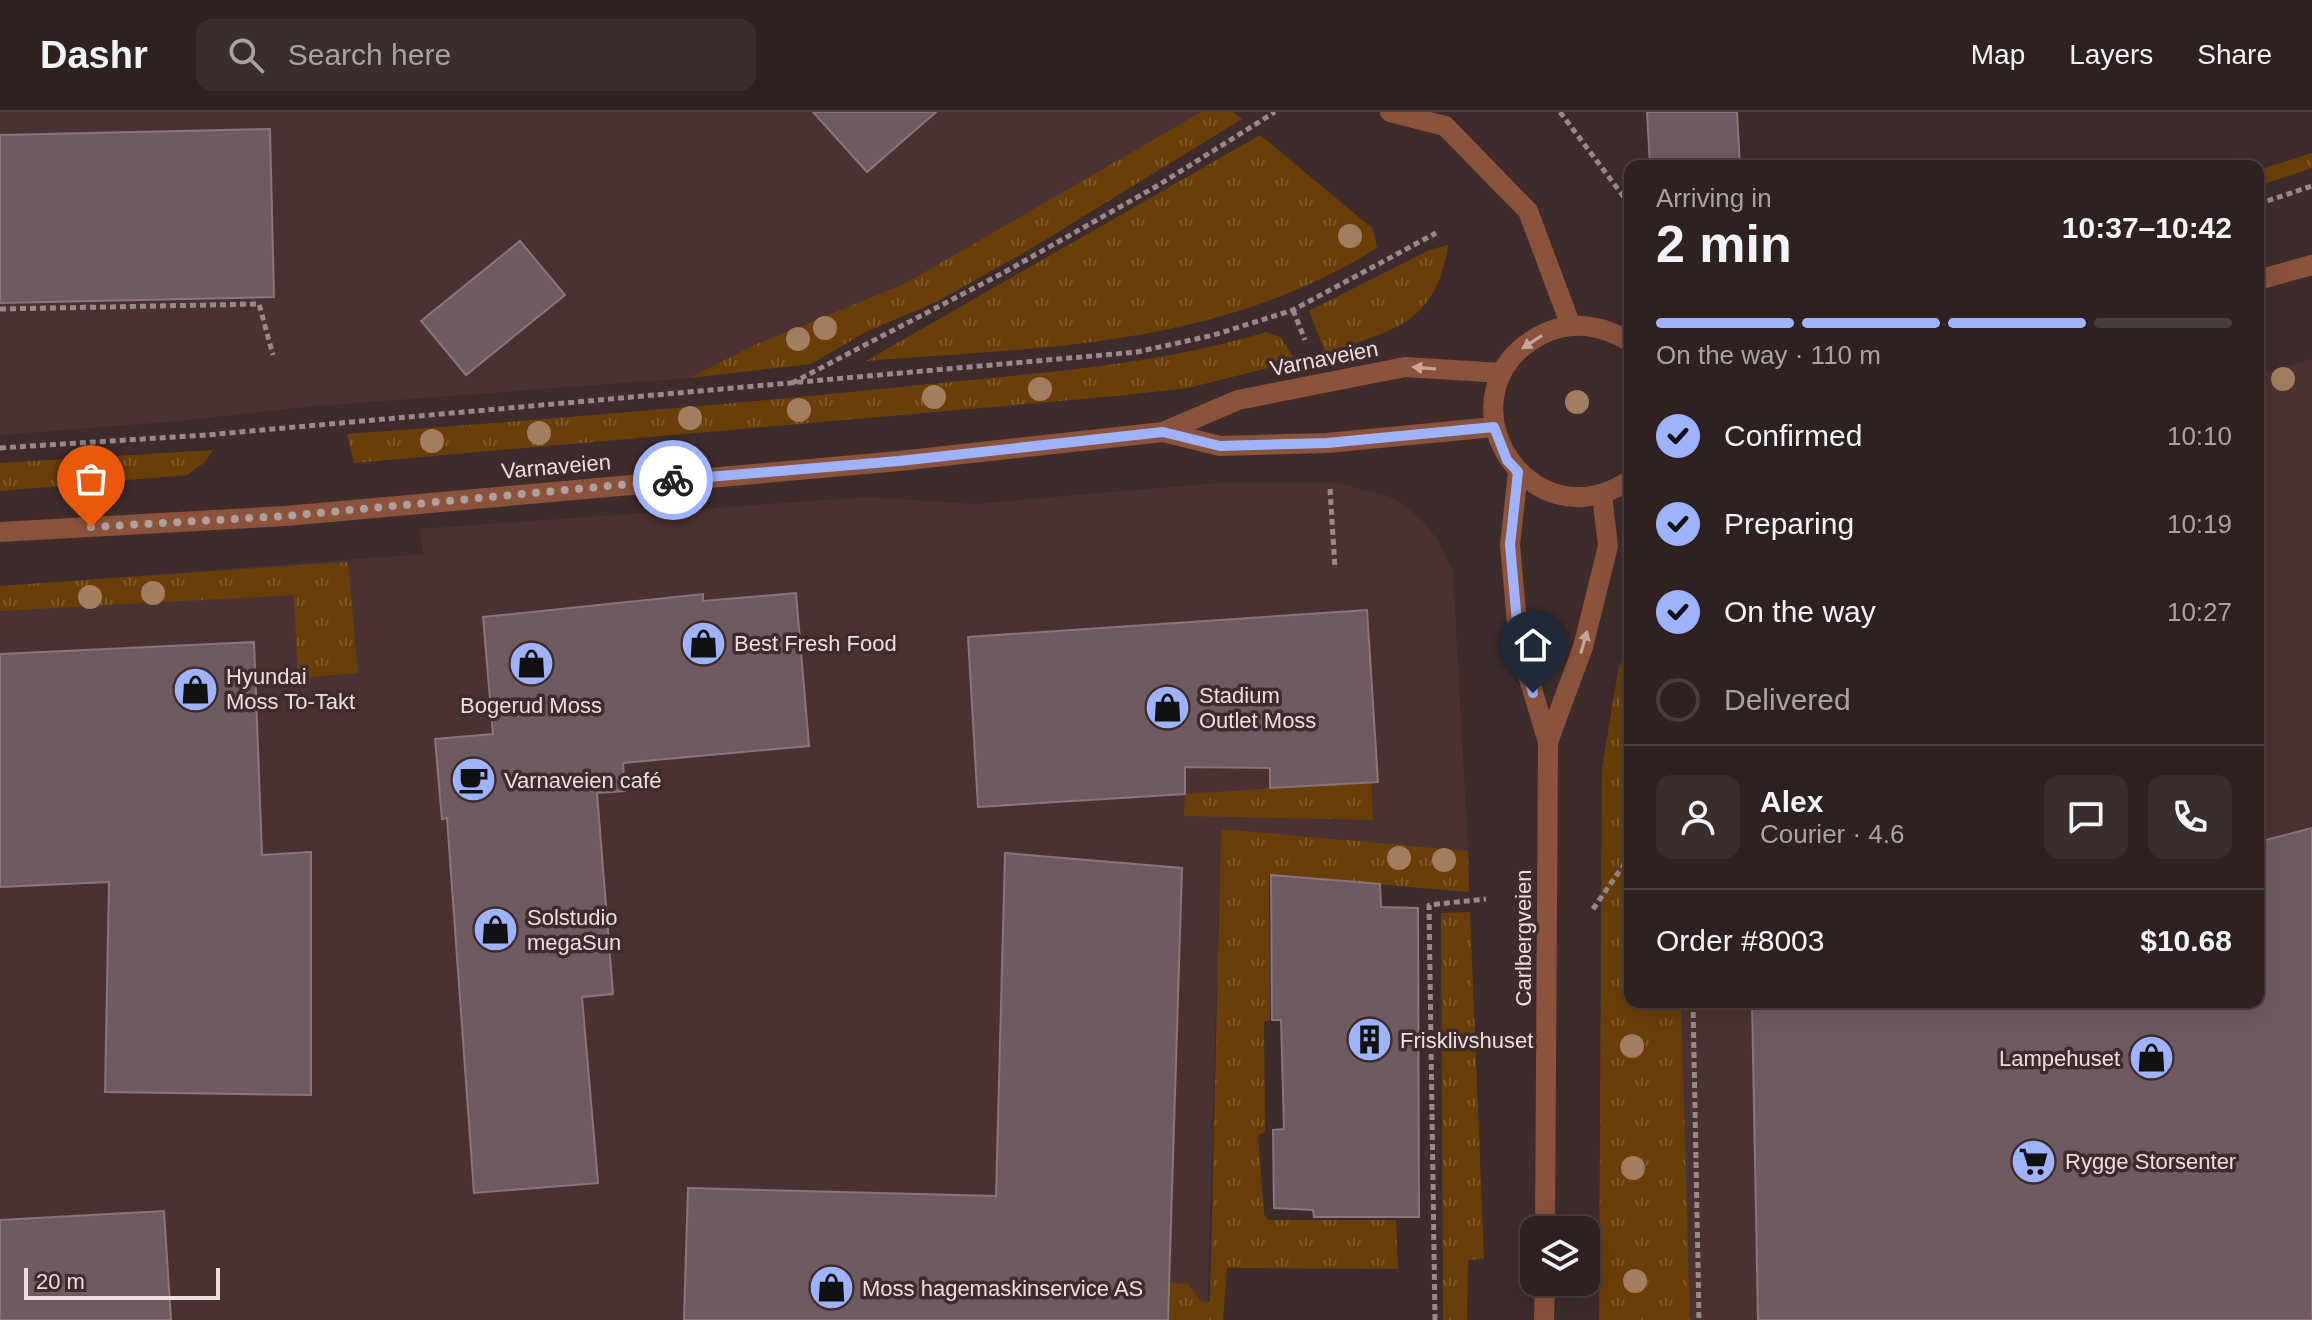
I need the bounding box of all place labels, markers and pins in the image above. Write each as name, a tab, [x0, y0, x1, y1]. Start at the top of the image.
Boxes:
pin	[57, 445, 125, 527]
pin	[1499, 611, 1567, 693]
shop icon: Best Fresh Food	[679, 619, 727, 667]
place label: Best Fresh Food	[734, 631, 897, 656]
shop icon: Bogerud Moss	[507, 640, 555, 688]
place label: Hyundai Moss To-Takt	[226, 664, 355, 714]
shop icon: Hyundai Moss To-Takt	[171, 665, 219, 713]
place label: Stadium Outlet Moss	[1199, 683, 1316, 733]
shop icon: Stadium Outlet Moss	[1144, 684, 1192, 732]
place label: Bogerud Moss	[460, 693, 602, 718]
cafe icon: Varnaveien café	[449, 756, 497, 804]
place label: Varnaveien café	[504, 768, 661, 793]
place label: Solstudio megaSun	[527, 905, 621, 955]
shop icon: Solstudio megaSun	[472, 906, 520, 954]
building icon: Frisklivshuset	[1345, 1016, 1393, 1064]
place label: Frisklivshuset	[1400, 1028, 1533, 1053]
shop icon: Lampehuset	[2127, 1034, 2175, 1082]
place label: Lampehuset	[1999, 1046, 2120, 1071]
supermarket icon: Rygge Storsenter	[2010, 1137, 2058, 1185]
place label: Rygge Storsenter	[2065, 1149, 2236, 1174]
shop icon: Moss hagemaskinservice AS	[807, 1264, 855, 1312]
place label: Moss hagemaskinservice AS	[862, 1276, 1143, 1301]

